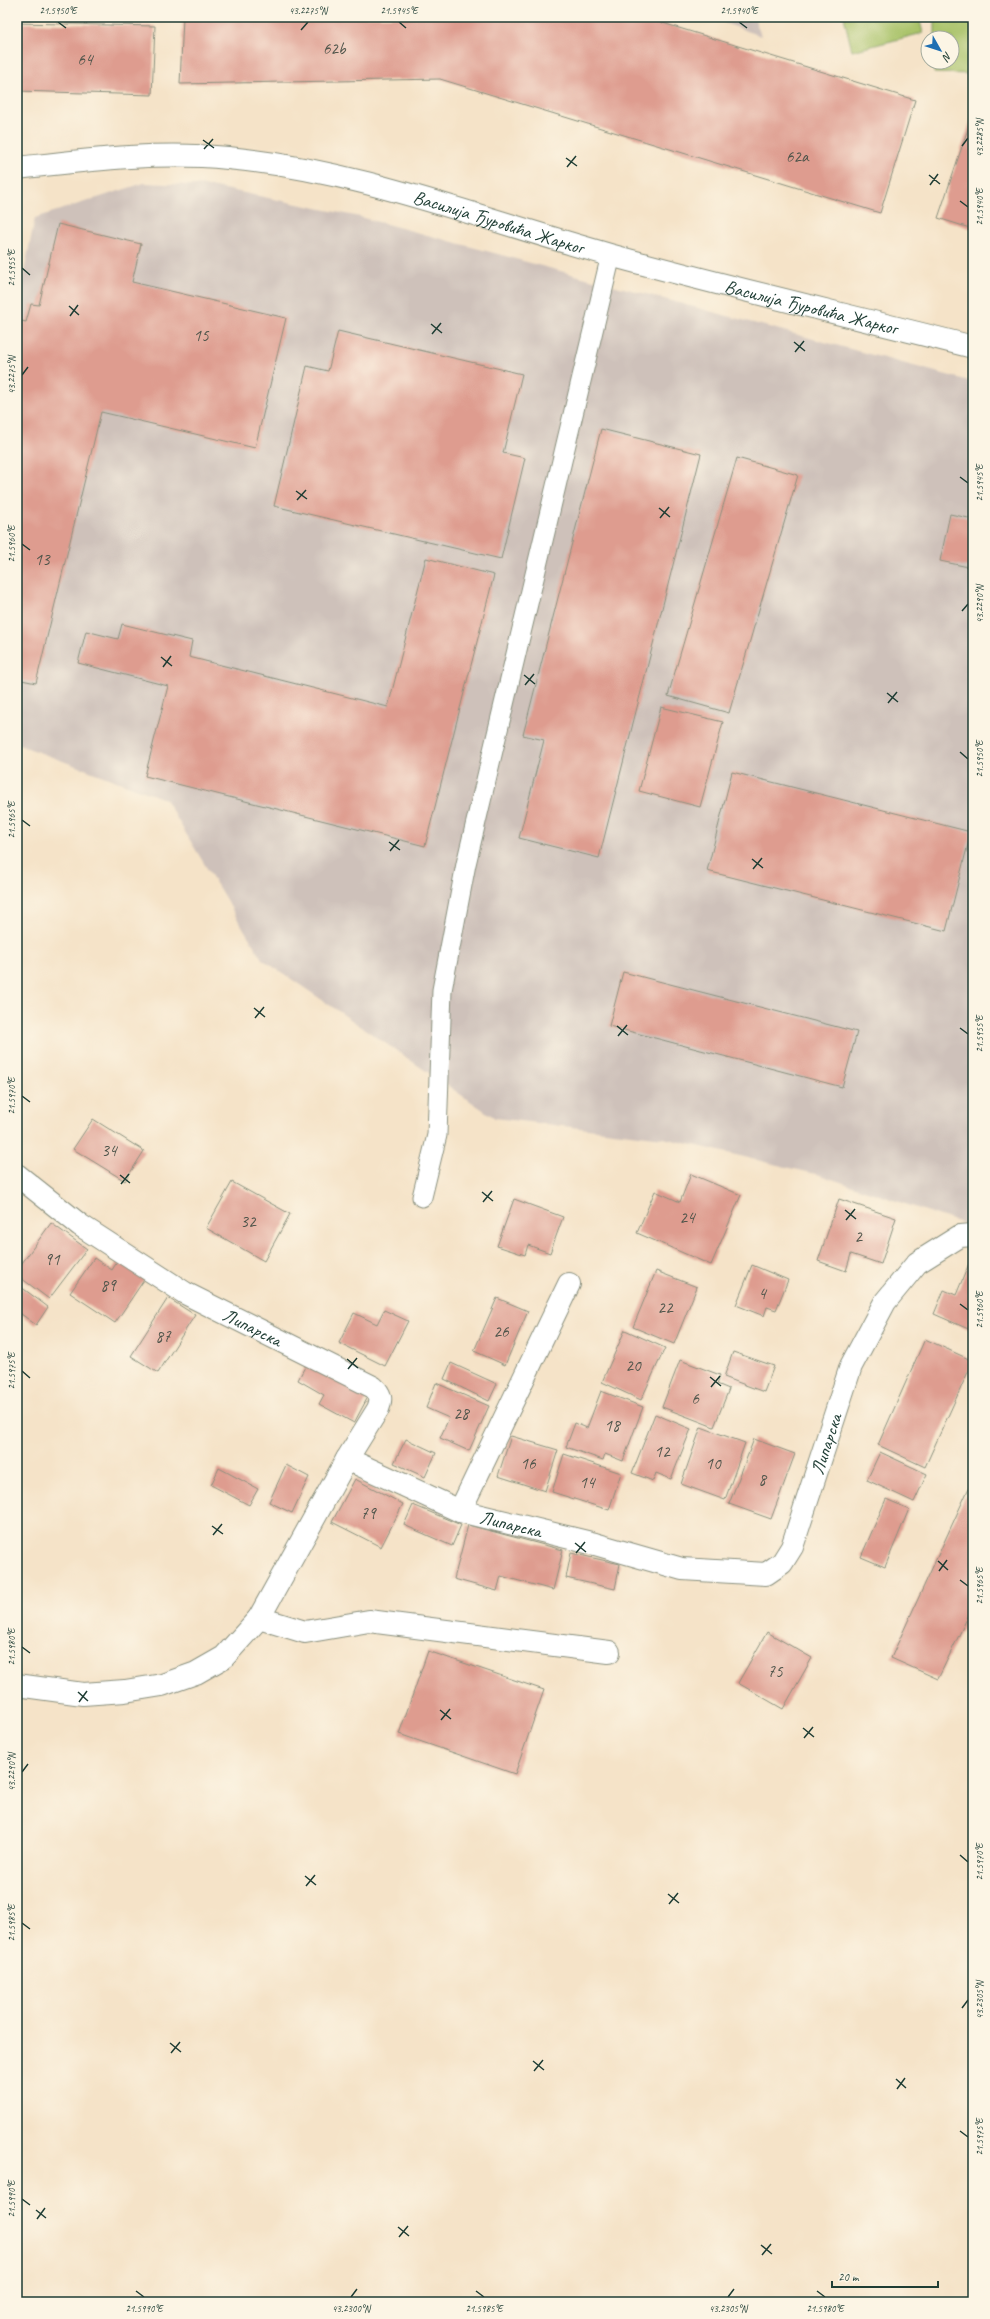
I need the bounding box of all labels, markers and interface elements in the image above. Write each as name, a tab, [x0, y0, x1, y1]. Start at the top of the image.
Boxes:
text: 21.5950°E	[39, 4, 78, 17]
text: 43.2275°N	[289, 4, 329, 17]
text: 21.5945°E	[380, 4, 419, 17]
text: 21.5940°E	[720, 4, 759, 17]
north arrow	[920, 30, 960, 70]
house number: 62b	[323, 38, 347, 59]
house number: 64	[77, 49, 95, 70]
text: N	[939, 49, 955, 65]
text: 43.2285°N	[973, 117, 986, 157]
house number: 62a	[786, 146, 810, 167]
street label: Василија Ђуровића Жарког	[410, 185, 589, 261]
text: 21.5940°E	[973, 187, 986, 226]
text: 21.5955°E	[5, 248, 18, 287]
street label: Василија Ђуровића Жарког	[722, 275, 902, 341]
house number: 15	[193, 325, 210, 346]
text: 43.2275°N	[5, 354, 18, 394]
text: 21.5945°E	[973, 463, 986, 502]
text: 21.5960°E	[5, 524, 18, 563]
house number: 13	[34, 549, 51, 570]
text: 43.2290°N	[973, 583, 986, 623]
text: 21.5950°E	[973, 739, 986, 778]
text: 21.5965°E	[5, 800, 18, 839]
text: 21.5955°E	[973, 1014, 986, 1053]
text: 21.5970°E	[5, 1076, 18, 1115]
house number: 34	[101, 1140, 119, 1161]
house number: 24	[679, 1207, 697, 1228]
house number: 32	[240, 1211, 257, 1232]
house number: 2	[854, 1226, 863, 1247]
house number: 91	[44, 1249, 61, 1270]
house number: 89	[100, 1275, 117, 1296]
house number: 4	[758, 1283, 768, 1304]
text: 21.5960°E	[973, 1290, 986, 1329]
house number: 22	[657, 1297, 674, 1318]
street label: Липарска	[219, 1303, 287, 1353]
house number: 26	[493, 1321, 510, 1342]
house number: 87	[155, 1326, 172, 1347]
text: 21.5975°E	[5, 1351, 18, 1390]
house number: 20	[625, 1355, 642, 1376]
house number: 6	[691, 1388, 700, 1409]
house number: 28	[453, 1403, 471, 1424]
street label: Липарска	[805, 1409, 848, 1478]
house number: 18	[604, 1415, 622, 1436]
house number: 12	[654, 1441, 671, 1462]
house number: 16	[520, 1453, 537, 1474]
house number: 10	[705, 1453, 722, 1474]
house number: 8	[758, 1469, 768, 1490]
house number: 14	[579, 1472, 597, 1493]
house number: 79	[360, 1503, 377, 1524]
street label: Липарска	[477, 1505, 546, 1544]
text: 21.5965°E	[973, 1566, 986, 1605]
text: 21.5980°E	[5, 1627, 18, 1666]
house number: 75	[767, 1661, 784, 1682]
text: 43.2290°N	[5, 1751, 18, 1791]
text: 21.5970°E	[973, 1842, 986, 1881]
text: 21.5985°E	[5, 1903, 18, 1942]
text: 43.2305°N	[973, 1979, 986, 2019]
text: 21.5975°E	[973, 2117, 986, 2156]
text: 21.5990°E	[5, 2179, 18, 2218]
scale bar	[832, 2263, 938, 2289]
text: 20 m	[838, 2269, 860, 2285]
text: 21.5990°E	[125, 2302, 164, 2315]
text: 43.2300°N	[332, 2302, 372, 2315]
text: 21.5985°E	[465, 2302, 504, 2315]
text: 43.2305°N	[709, 2302, 749, 2315]
text: 21.5980°E	[806, 2302, 845, 2315]

